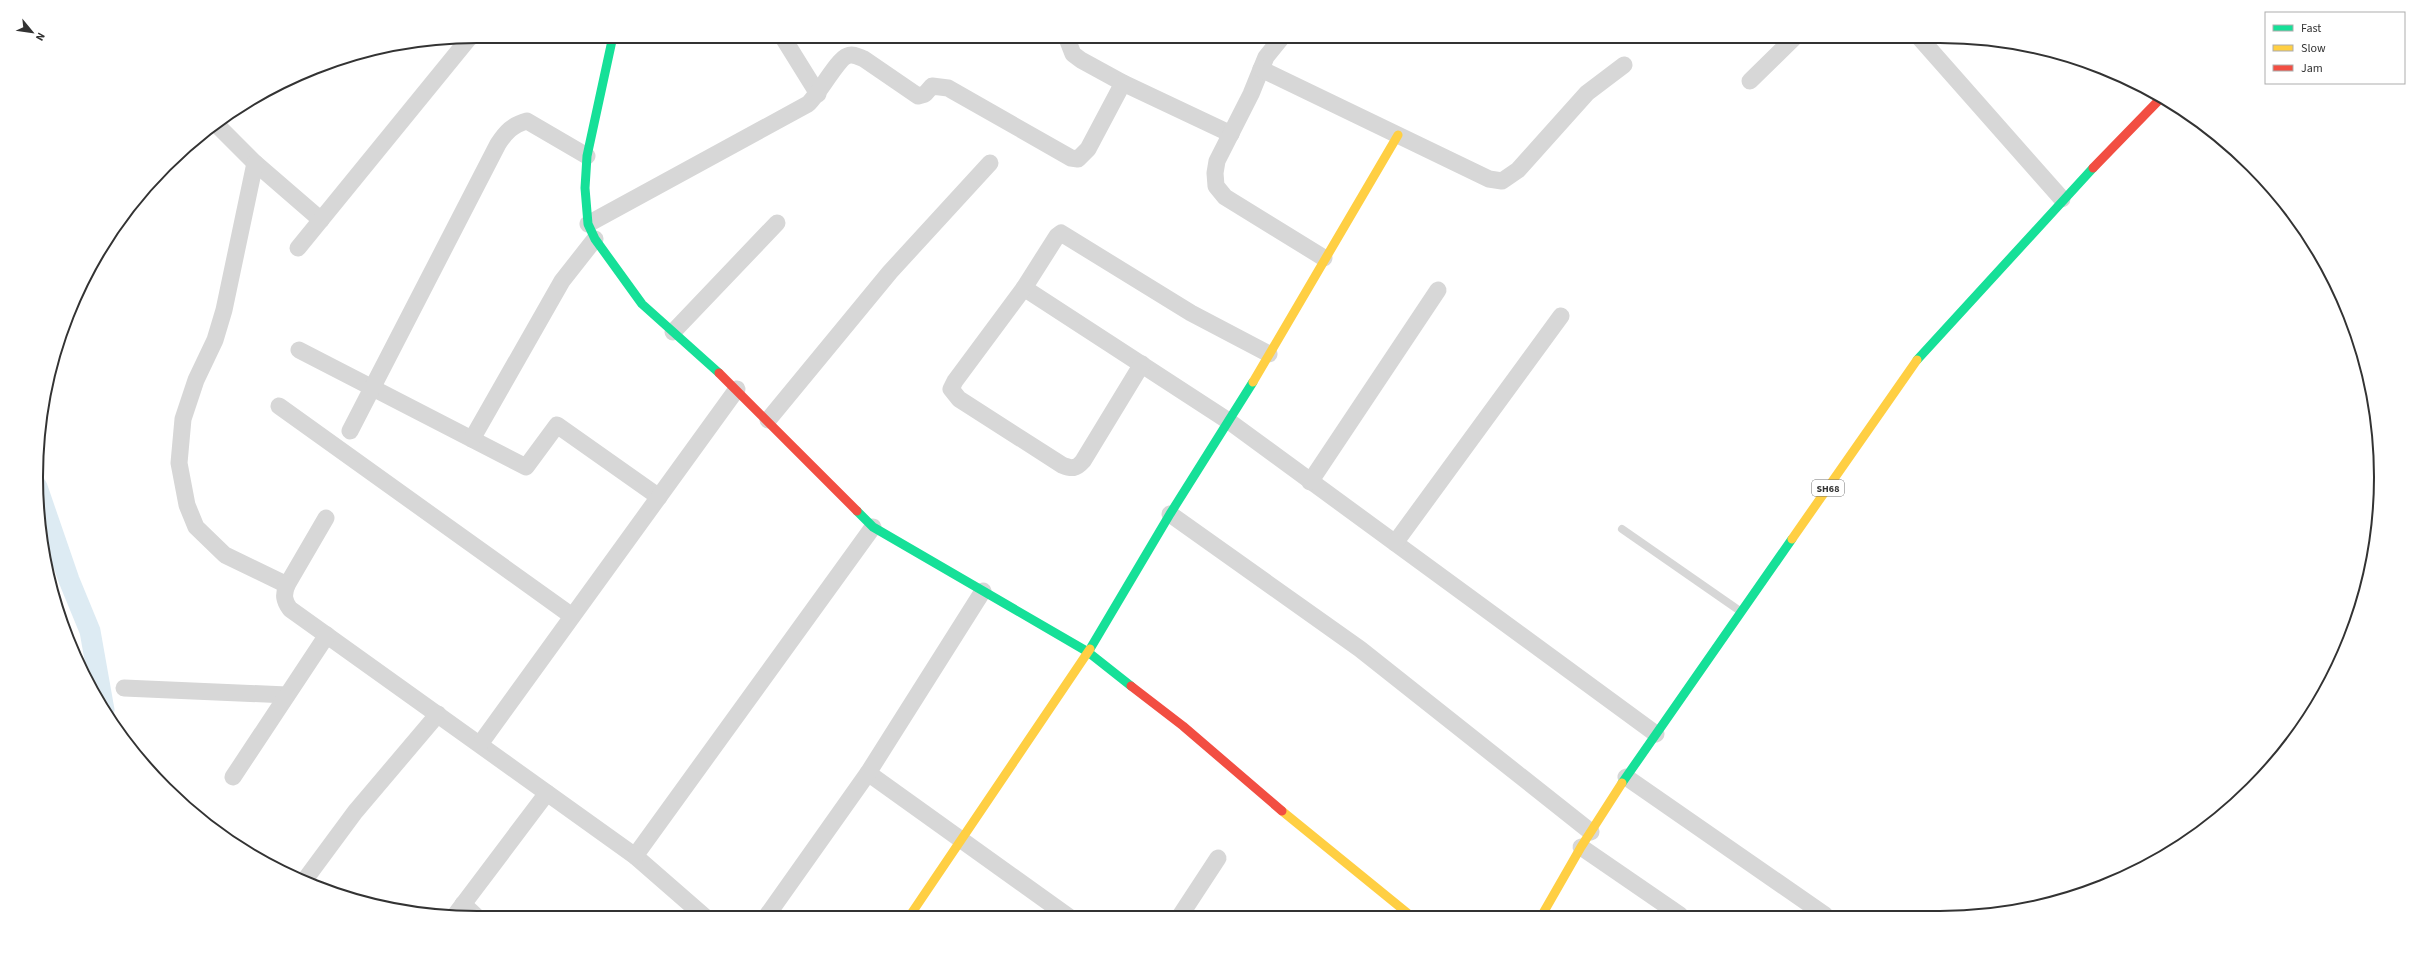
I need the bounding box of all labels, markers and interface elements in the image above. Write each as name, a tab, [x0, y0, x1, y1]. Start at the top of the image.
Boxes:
north arrow	[12, 12, 52, 52]
legend	[2265, 12, 2405, 84]
text: Fast	[2301, 20, 2321, 37]
text: N	[32, 30, 49, 43]
text: Slow	[2301, 40, 2326, 57]
text: Jam	[2301, 60, 2323, 77]
road number: SH68	[1812, 480, 1844, 496]

